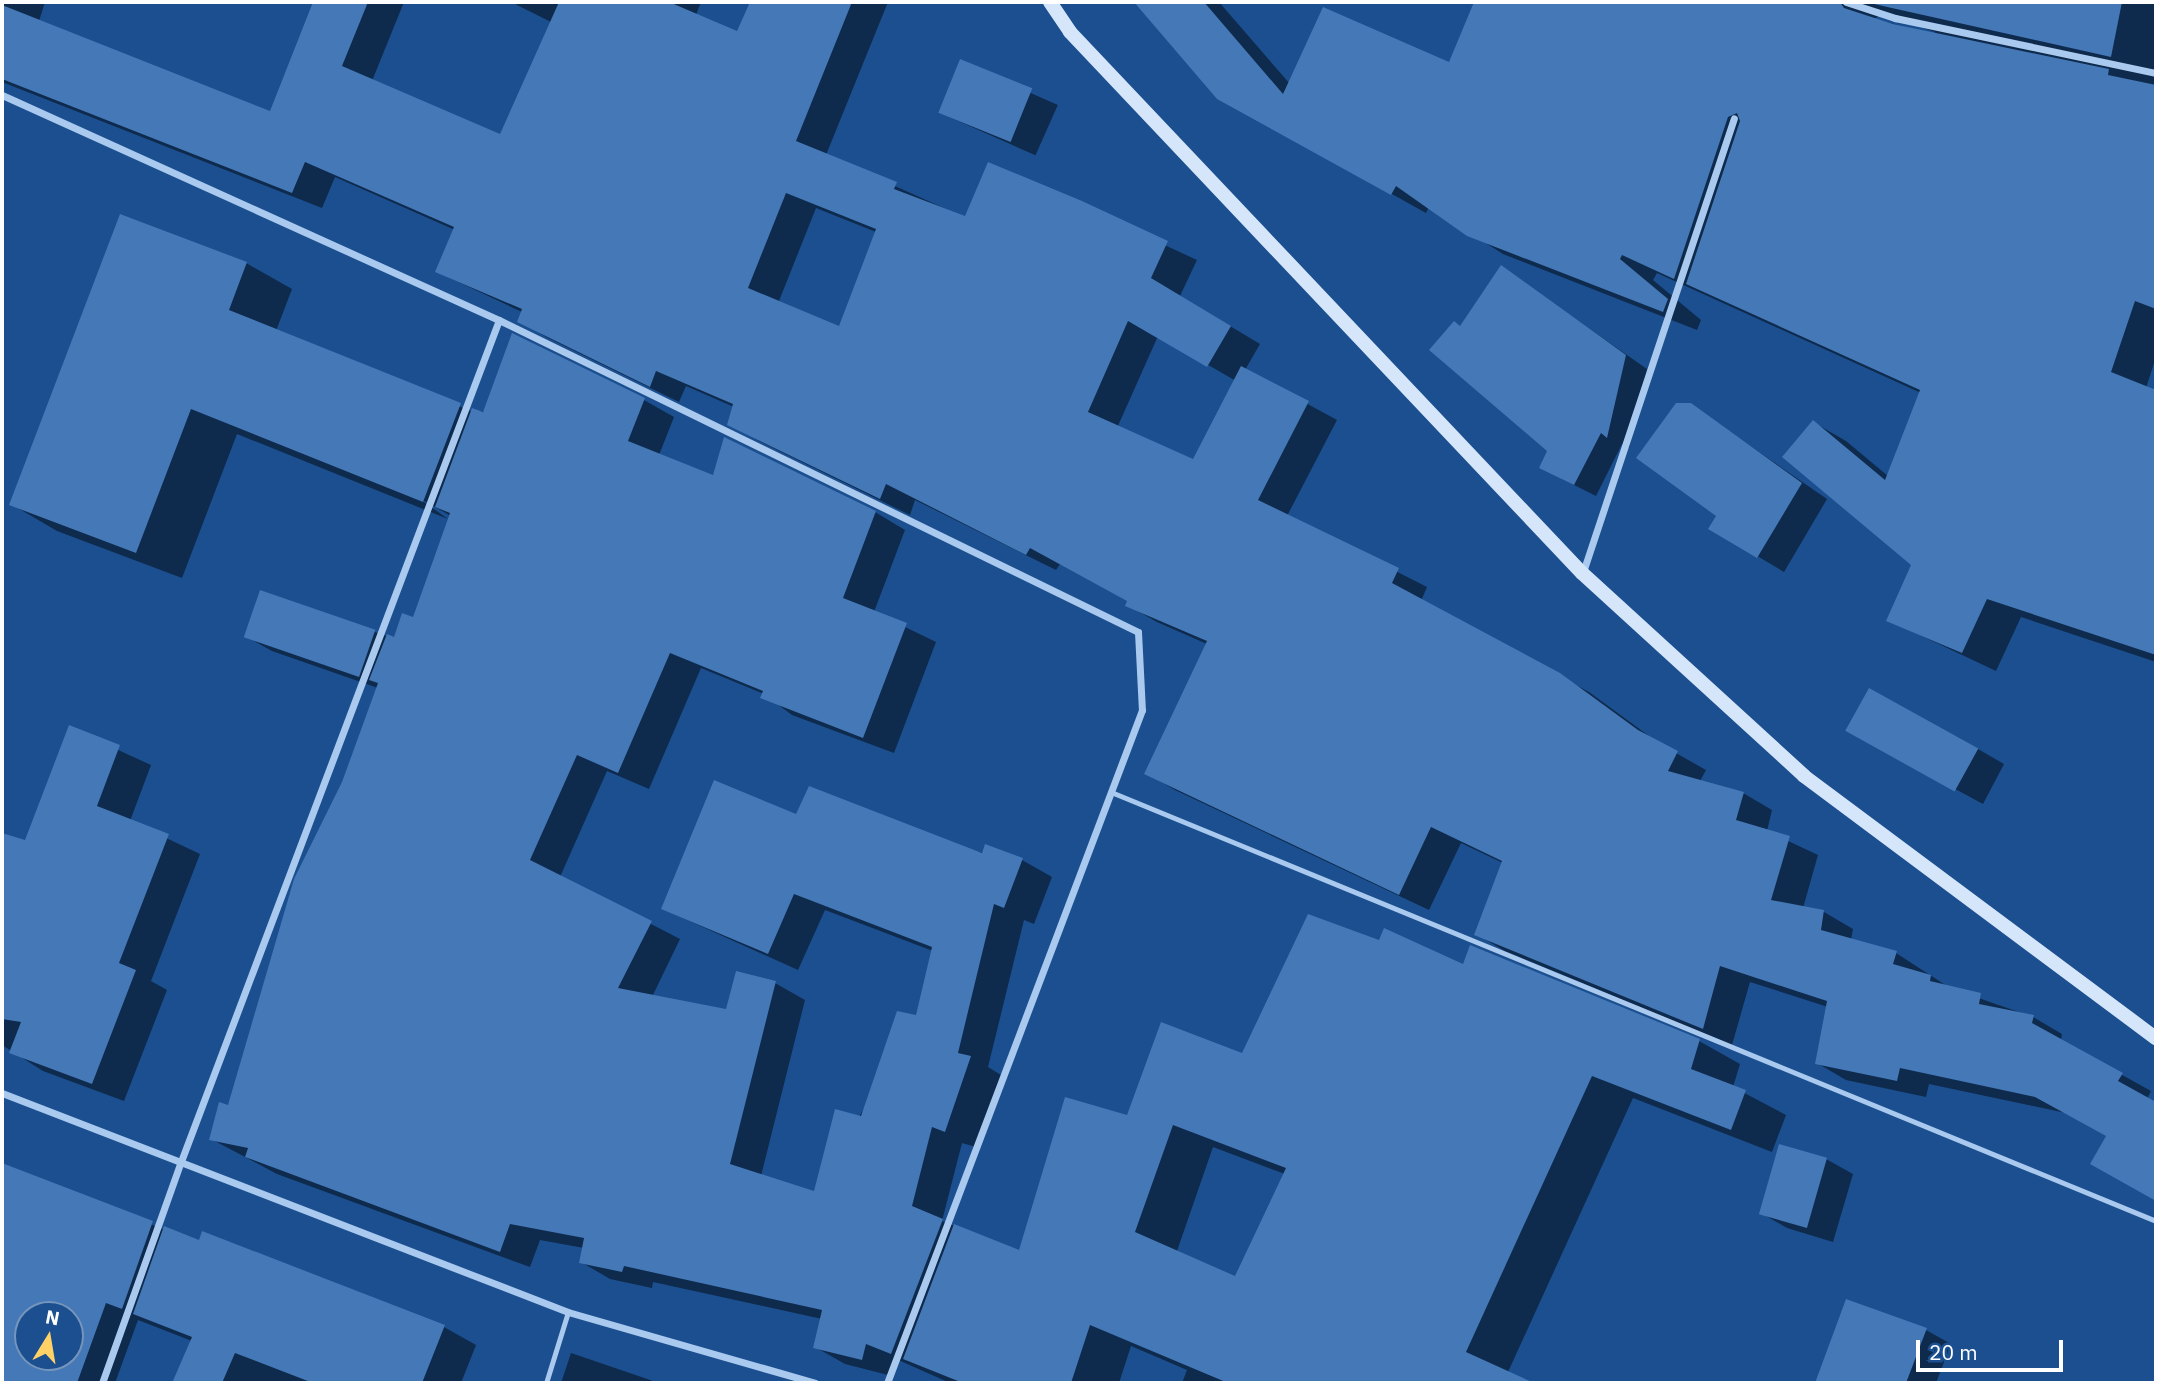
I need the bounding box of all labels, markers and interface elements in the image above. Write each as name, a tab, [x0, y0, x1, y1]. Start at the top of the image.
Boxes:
north arrow	[14, 1301, 84, 1371]
text: N	[44, 1304, 62, 1330]
scale bar	[1920, 1326, 2067, 1370]
text: 20 m	[1929, 1338, 1978, 1366]

